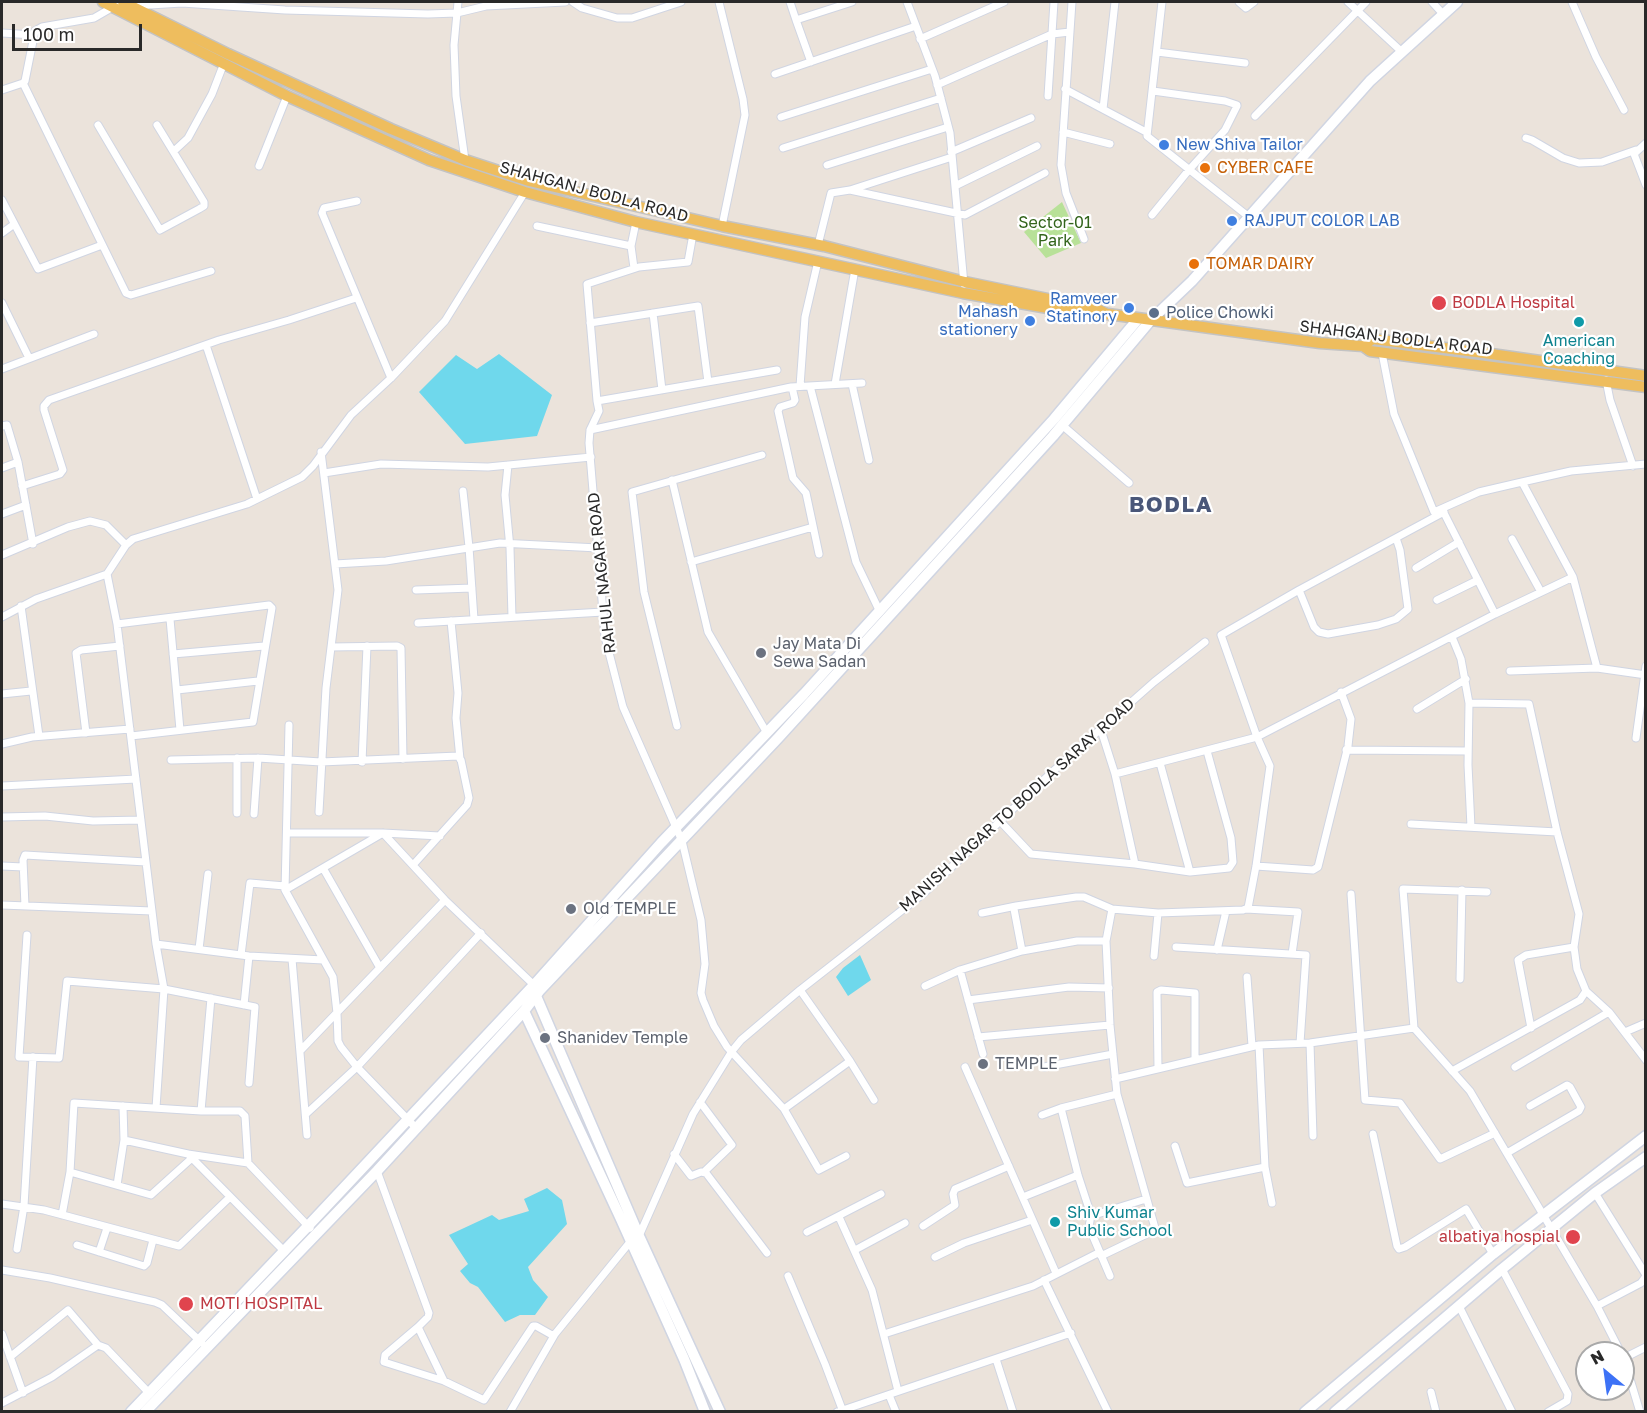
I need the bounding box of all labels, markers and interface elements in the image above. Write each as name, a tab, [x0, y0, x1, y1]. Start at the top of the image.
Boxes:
scale bar	[15, 12, 146, 50]
text: 100 m	[23, 23, 74, 45]
place label: New Shiva Tailor	[1176, 135, 1303, 155]
marker: New Shiva Tailor	[1157, 138, 1171, 152]
street label: SHAHGANJ BODLA ROAD	[498, 158, 690, 226]
place label: CYBER CAFE	[1217, 158, 1314, 178]
marker: CYBER CAFE	[1198, 161, 1212, 175]
place label: RAJPUT COLOR LAB	[1244, 211, 1400, 231]
park label: Sector-01 Park	[1018, 213, 1092, 251]
marker: RAJPUT COLOR LAB	[1225, 214, 1239, 228]
place label: TOMAR DAIRY	[1206, 254, 1314, 274]
marker: TOMAR DAIRY	[1187, 257, 1201, 271]
place label: Ramveer Statinory	[1046, 289, 1117, 327]
place label: BODLA Hospital	[1452, 293, 1575, 313]
marker: BODLA Hospital	[1430, 294, 1448, 312]
marker: Ramveer Statinory	[1122, 301, 1136, 315]
place label: Mahash stationery	[939, 302, 1018, 340]
place label: Police Chowki	[1166, 303, 1274, 323]
marker: Police Chowki	[1147, 306, 1161, 320]
marker: Mahash stationery	[1023, 314, 1037, 328]
marker: American Coaching	[1572, 315, 1586, 329]
street label: SHAHGANJ BODLA ROAD	[1298, 317, 1494, 359]
place label: American Coaching	[1543, 331, 1615, 369]
street label: RAHUL NAGAR ROAD	[584, 491, 620, 655]
district label: BODLA	[1129, 492, 1213, 518]
place label: Jay Mata Di Sewa Sadan	[773, 634, 866, 672]
marker: Jay Mata Di Sewa Sadan	[754, 646, 768, 660]
street label: MANISH NAGAR TO BODLA SARAY ROAD	[895, 694, 1139, 916]
place label: Old TEMPLE	[583, 899, 676, 919]
marker: Old TEMPLE	[564, 902, 578, 916]
place label: Shanidev Temple	[557, 1028, 688, 1048]
marker: Shanidev Temple	[538, 1031, 552, 1045]
place label: TEMPLE	[995, 1054, 1058, 1074]
marker: TEMPLE	[976, 1057, 990, 1071]
place label: Shiv Kumar Public School	[1067, 1203, 1172, 1241]
marker: Shiv Kumar Public School	[1048, 1215, 1062, 1229]
place label: albatiya hospial	[1439, 1227, 1560, 1247]
marker: albatiya hospial	[1564, 1228, 1582, 1246]
place label: MOTI HOSPITAL	[200, 1294, 322, 1314]
marker: MOTI HOSPITAL	[177, 1295, 195, 1313]
north arrow	[1575, 1341, 1635, 1401]
text: N	[1587, 1345, 1607, 1369]

